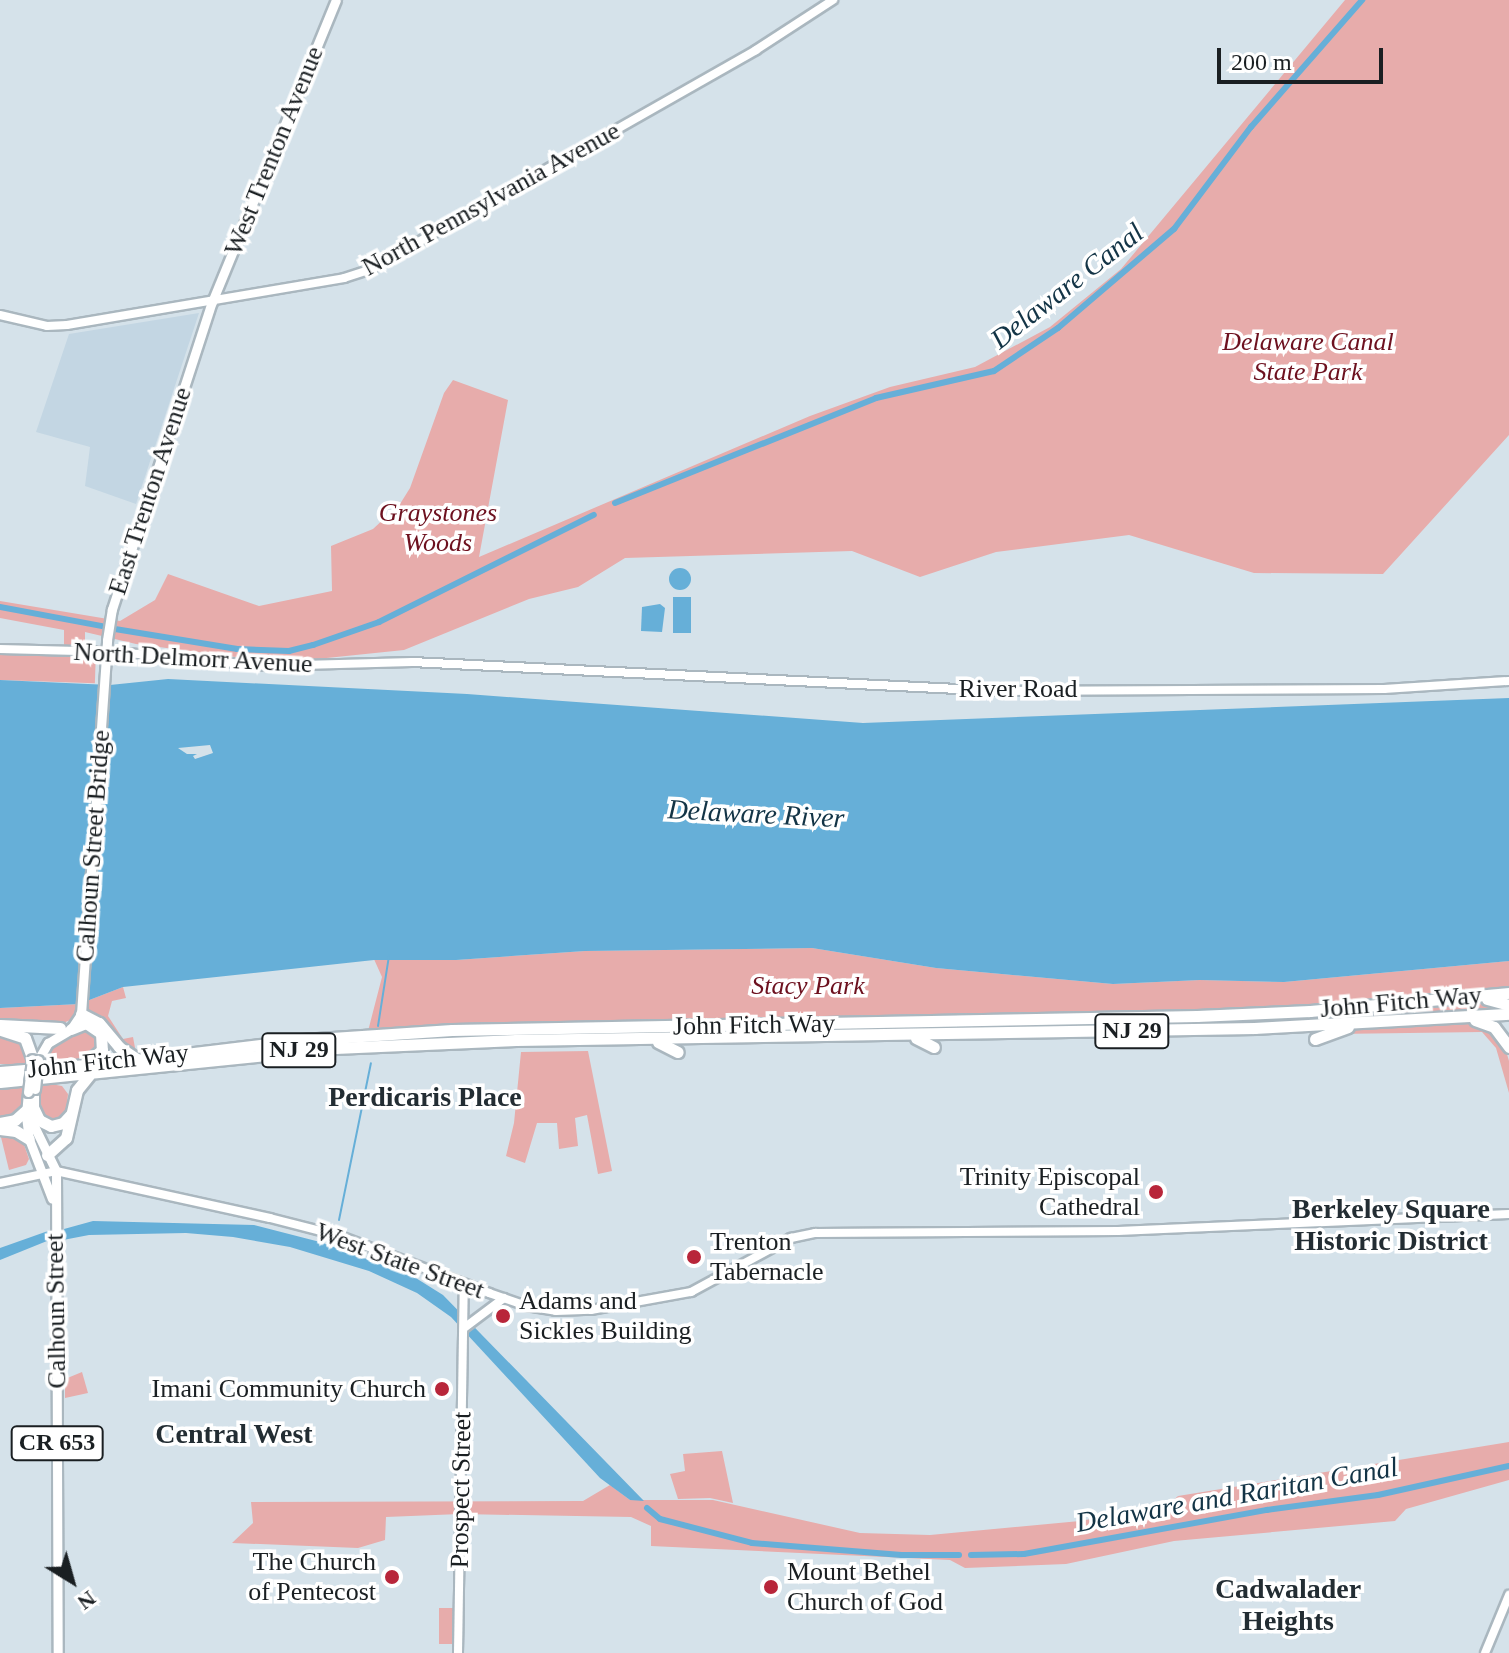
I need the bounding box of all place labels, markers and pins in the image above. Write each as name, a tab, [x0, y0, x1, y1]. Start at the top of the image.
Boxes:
place label: Trinity Episcopal Cathedral	[960, 1161, 1140, 1222]
marker: Trinity Episcopal Cathedral	[1147, 1183, 1165, 1201]
place label: Trenton Tabernacle	[710, 1226, 824, 1288]
marker: Trenton Tabernacle	[685, 1248, 703, 1266]
place label: Adams and Sickles Building	[519, 1285, 692, 1346]
marker: Adams and Sickles Building	[494, 1307, 512, 1325]
place label: Imani Community Church	[152, 1373, 426, 1405]
marker: Imani Community Church	[433, 1380, 451, 1398]
place label: The Church of Pentecost	[248, 1546, 376, 1608]
place label: Mount Bethel Church of God	[787, 1556, 943, 1618]
marker: The Church of Pentecost	[383, 1568, 401, 1586]
marker: Mount Bethel Church of God	[762, 1578, 780, 1596]

